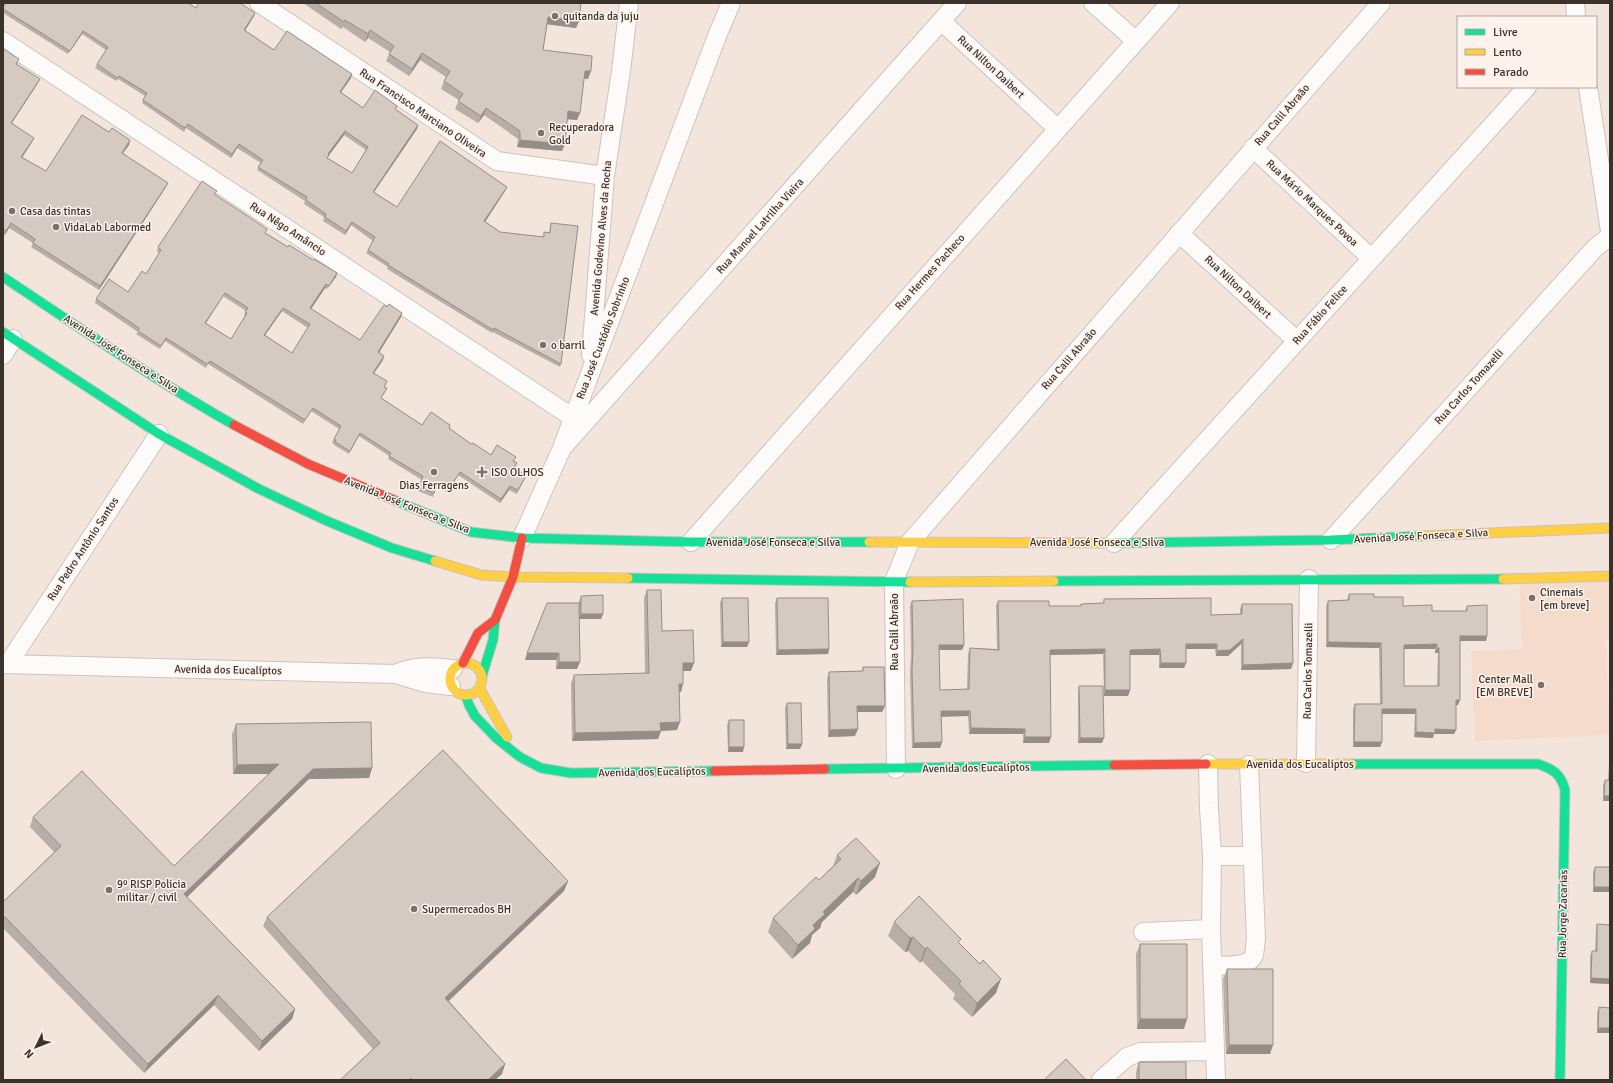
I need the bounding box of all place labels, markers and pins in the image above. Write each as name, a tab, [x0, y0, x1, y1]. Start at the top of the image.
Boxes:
place label: quitanda da juju	[563, 10, 639, 23]
marker: quitanda da juju	[550, 11, 560, 21]
place label: Recuperadora Gold	[549, 121, 615, 147]
marker: Recuperadora Gold	[536, 128, 546, 138]
place label: Casa das tintas	[20, 205, 91, 218]
marker: Casa das tintas	[7, 206, 17, 216]
place label: VidaLab Labormed	[64, 221, 151, 234]
marker: VidaLab Labormed	[51, 222, 61, 232]
place label: o barril	[551, 339, 585, 352]
marker: o barril	[538, 340, 548, 350]
marker: ISO OLHOS	[476, 466, 488, 478]
place label: ISO OLHOS	[491, 466, 544, 479]
marker: Dias Ferragens	[429, 467, 439, 477]
place label: Dias Ferragens	[399, 479, 469, 492]
place label: Cinemais [em breve]	[1540, 586, 1590, 612]
marker: Cinemais [em breve]	[1527, 593, 1537, 603]
place label: Center Mall [EM BREVE]	[1476, 673, 1533, 699]
marker: Center Mall [EM BREVE]	[1536, 680, 1546, 690]
place label: 9º RISP Polícia militar / civil	[117, 878, 187, 904]
marker: 9º RISP Polícia militar / civil	[104, 885, 114, 895]
place label: Supermercados BH	[422, 903, 511, 916]
marker: Supermercados BH	[409, 904, 419, 914]

